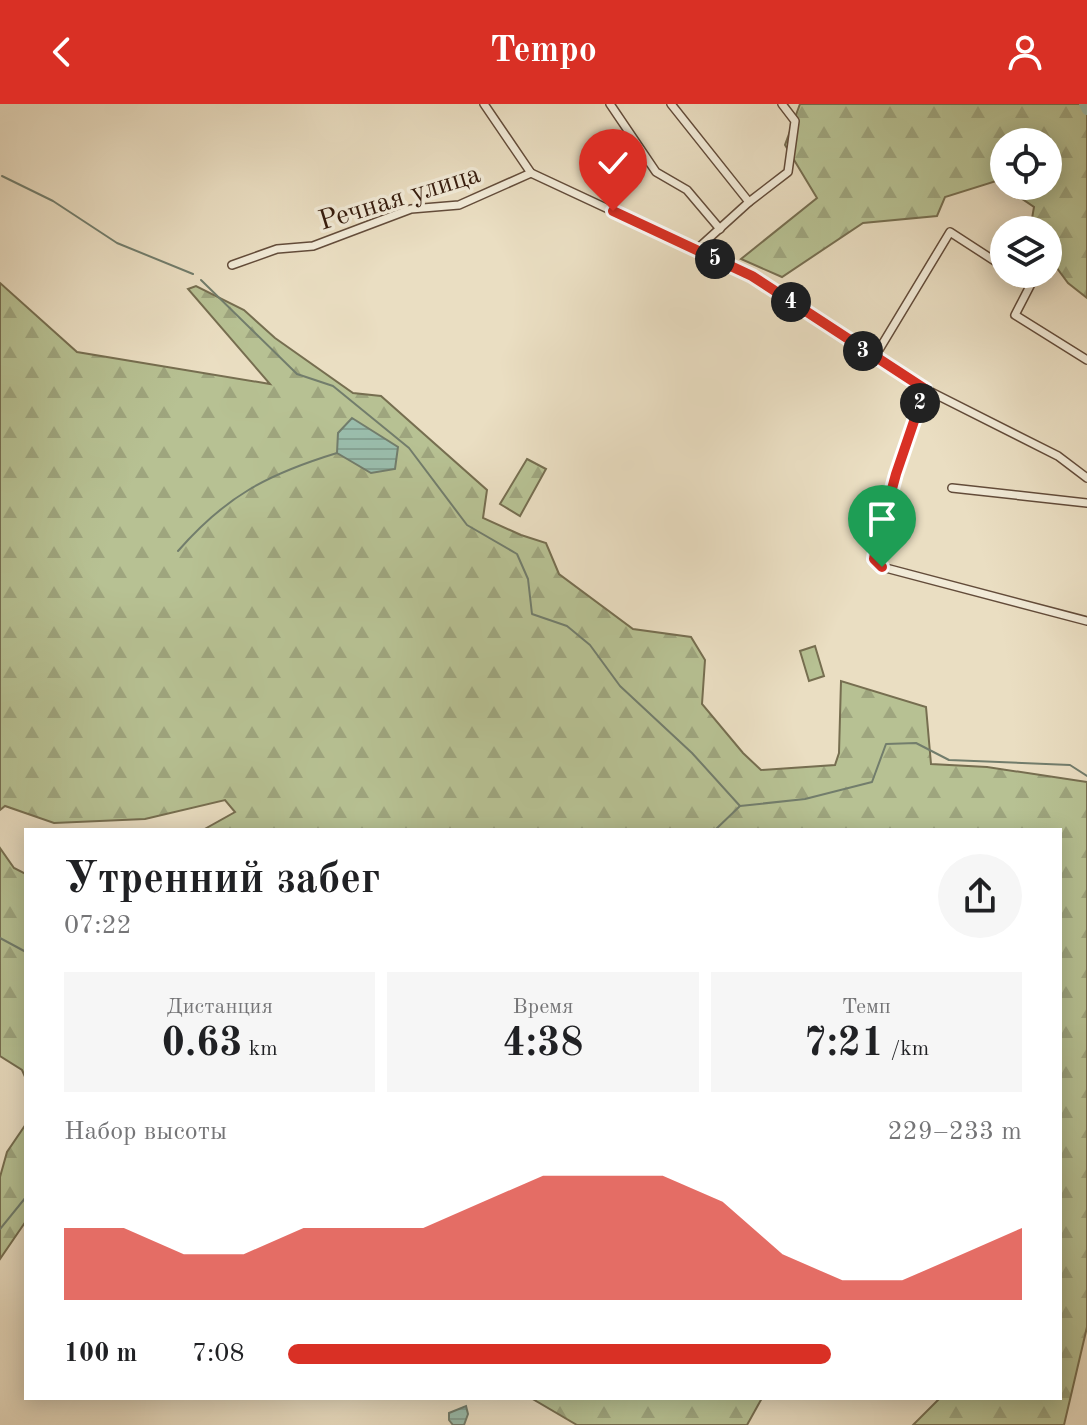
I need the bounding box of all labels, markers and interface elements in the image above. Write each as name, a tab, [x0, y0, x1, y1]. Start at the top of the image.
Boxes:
icon: back	[40, 30, 84, 74]
icon: person	[1003, 30, 1047, 74]
text: Tempo	[490, 34, 597, 70]
map controls	[990, 128, 1062, 288]
button: locate	[990, 128, 1062, 200]
pin	[579, 129, 647, 211]
icon: check	[591, 141, 635, 185]
street label: Речная улица	[316, 161, 484, 237]
button: layers	[990, 216, 1062, 288]
pin: 5	[695, 239, 735, 279]
text: 5	[709, 248, 721, 270]
pin: 4	[771, 282, 811, 322]
text: 4	[785, 291, 797, 313]
pin: 3	[843, 331, 883, 371]
text: 3	[857, 340, 869, 362]
pin: 2	[900, 383, 940, 423]
text: 2	[914, 392, 926, 414]
pin	[848, 485, 916, 567]
icon: arrive	[860, 497, 904, 541]
button: share	[938, 854, 1022, 938]
text: Утренний забег	[64, 858, 380, 902]
text: 07:22	[64, 913, 132, 939]
text: Дистанция	[166, 996, 273, 1018]
text: Время	[513, 996, 573, 1018]
text: Темп	[842, 996, 891, 1018]
text: 0.63	[162, 1025, 243, 1065]
text: 4:38	[503, 1025, 583, 1065]
text: 7:21	[803, 1025, 884, 1065]
text: km	[243, 1038, 278, 1060]
text: /km	[884, 1038, 929, 1060]
text: Набор высоты	[64, 1119, 227, 1145]
text: 229–233 m	[887, 1119, 1022, 1145]
text: 100 m	[64, 1341, 137, 1367]
text: 7:08	[192, 1341, 245, 1367]

